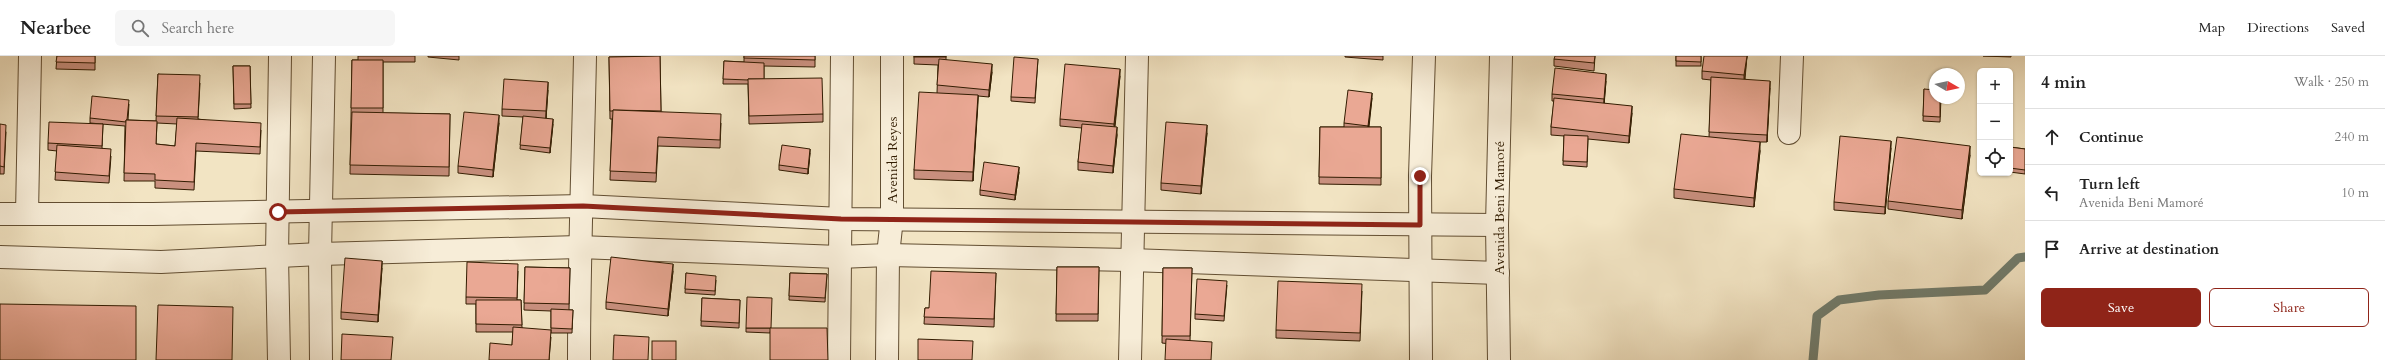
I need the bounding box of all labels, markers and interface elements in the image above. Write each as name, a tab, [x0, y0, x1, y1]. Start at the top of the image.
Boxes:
search box	[115, 10, 395, 46]
text: Nearbee	[20, 15, 91, 41]
icon: search	[129, 17, 151, 39]
text: Search here	[161, 18, 234, 38]
text: Map	[2199, 18, 2225, 37]
text: Directions	[2247, 18, 2309, 37]
text: Saved	[2331, 18, 2365, 37]
north arrow	[1929, 68, 1965, 104]
map controls	[1977, 68, 2013, 176]
button: +	[1977, 68, 2013, 104]
text: 4 min	[2041, 71, 2086, 94]
text: Walk · 250 m	[2294, 73, 2369, 91]
button: −	[1977, 104, 2013, 140]
street label: Avenida Reyes	[883, 116, 902, 204]
icon: ahead	[2041, 126, 2063, 148]
text: Continue	[2079, 127, 2144, 147]
text: 240 m	[2335, 128, 2369, 146]
button: locate	[1977, 140, 2013, 176]
street label: Avenida Beni Mamoré	[1490, 141, 1509, 275]
route end	[1411, 167, 1429, 185]
text: Turn left	[2079, 174, 2140, 194]
icon: left	[2041, 182, 2063, 204]
text: 10 m	[2341, 184, 2369, 202]
text: Avenida Beni Mamoré	[2079, 194, 2204, 212]
route start	[269, 203, 287, 221]
icon: arrive	[2041, 238, 2063, 260]
text: Arrive at destination	[2079, 239, 2219, 259]
button: Save	[2041, 288, 2201, 327]
button: Share	[2209, 288, 2369, 327]

